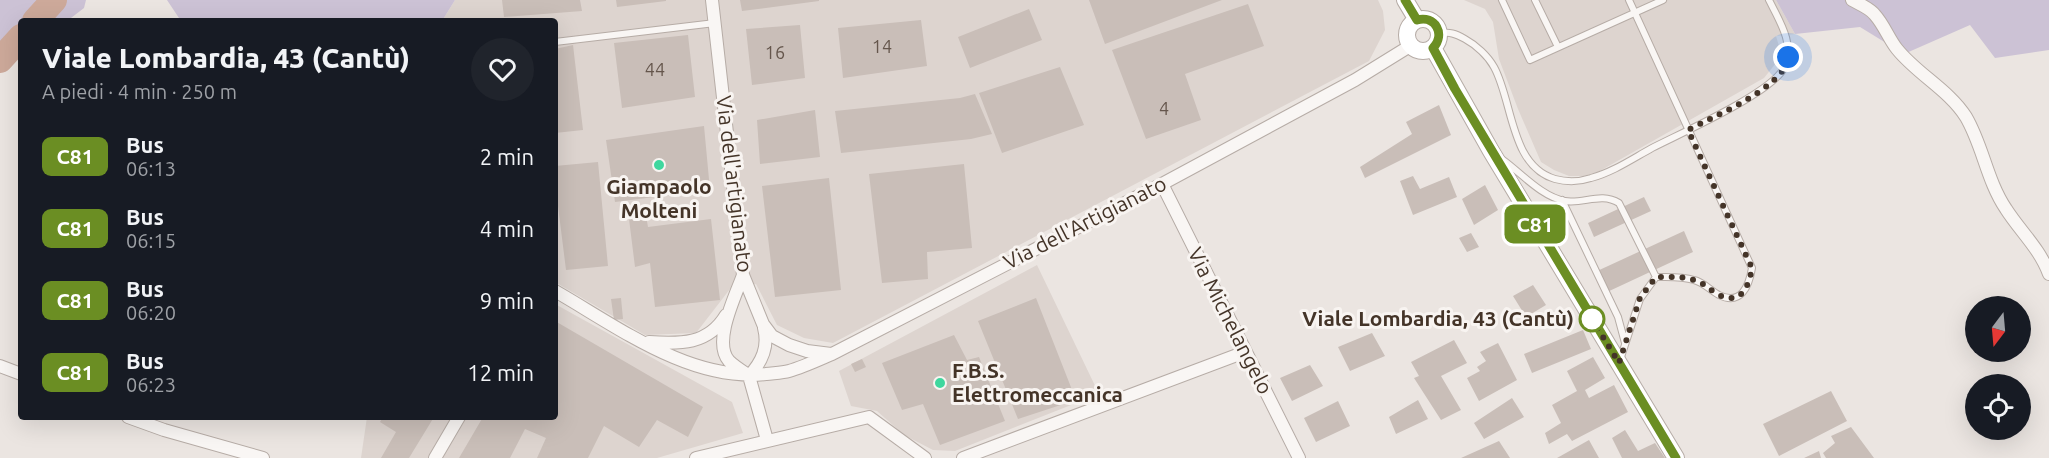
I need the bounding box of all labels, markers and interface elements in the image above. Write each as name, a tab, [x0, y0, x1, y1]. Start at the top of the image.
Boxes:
house number: 14	[872, 36, 892, 56]
button: heart	[471, 38, 534, 101]
text: Viale Lombardia, 43 (Cantù)	[42, 42, 410, 73]
house number: 16	[765, 42, 785, 62]
your location	[1773, 42, 1803, 72]
house number: 44	[645, 59, 665, 79]
text: A piedi · 4 min · 250 m	[42, 80, 237, 103]
street label: Via dell'artigianato	[712, 94, 758, 274]
house number: 4	[1159, 98, 1169, 118]
text: Bus	[126, 132, 164, 157]
text: C81	[56, 144, 94, 168]
text: 2 min	[480, 144, 534, 169]
text: 06:13	[126, 157, 176, 180]
marker: Giampaolo Molteni	[652, 158, 666, 172]
street label: Via dell'Artigianato	[999, 171, 1170, 274]
place label: Giampaolo Molteni	[606, 174, 712, 222]
text: Bus	[126, 204, 164, 229]
line badge: C81	[1500, 204, 1570, 244]
text: C81	[1516, 212, 1554, 236]
text: C81	[56, 216, 94, 240]
text: 4 min	[480, 216, 534, 241]
text: 06:15	[126, 229, 176, 252]
street label: Via Michelangelo	[1184, 243, 1278, 398]
text: Bus	[126, 276, 164, 301]
text: C81	[56, 288, 94, 312]
text: 9 min	[480, 288, 534, 313]
north arrow	[1965, 296, 2031, 362]
map controls	[1965, 296, 2031, 440]
text: 06:20	[126, 301, 176, 324]
place label: Viale Lombardia, 43 (Cantù)	[1302, 306, 1574, 330]
marker: Viale Lombardia, 43 (Cantù)	[1579, 306, 1605, 332]
text: Bus	[126, 348, 164, 373]
place label: F.B.S. Elettromeccanica	[952, 358, 1123, 406]
text: C81	[56, 360, 94, 384]
text: 12 min	[467, 360, 534, 385]
text: 06:23	[126, 373, 176, 396]
button: locate	[1965, 374, 2031, 440]
marker: F.B.S. Elettromeccanica	[933, 376, 947, 390]

